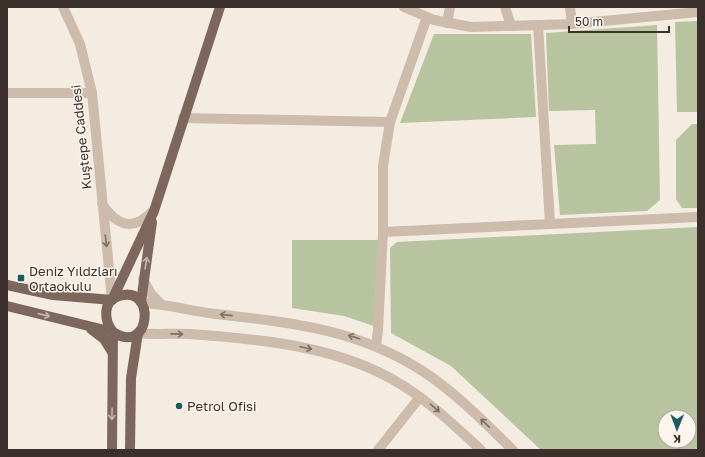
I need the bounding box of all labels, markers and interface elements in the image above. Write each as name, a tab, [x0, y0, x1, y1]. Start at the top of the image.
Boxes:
scale bar	[569, 8, 669, 34]
text: 50 m	[575, 14, 603, 29]
street label: Kuştepe Caddesi	[68, 84, 94, 190]
one-way arrow	[102, 234, 109, 247]
one-way arrow	[142, 257, 150, 270]
place label: Deniz Yıldzları Ortaokulu	[29, 263, 118, 294]
marker: Deniz Yıldzları Ortaokulu	[16, 273, 26, 283]
one-way arrow	[220, 311, 233, 319]
one-way arrow	[38, 312, 51, 320]
one-way arrow	[170, 330, 183, 338]
one-way arrow	[348, 333, 360, 341]
one-way arrow	[299, 344, 312, 352]
place label: Petrol Ofisi	[187, 398, 257, 414]
marker: Petrol Ofisi	[174, 401, 184, 411]
one-way arrow	[429, 404, 440, 413]
one-way arrow	[109, 407, 116, 420]
north arrow	[657, 409, 697, 449]
one-way arrow	[480, 418, 490, 428]
text: K	[673, 433, 681, 446]

